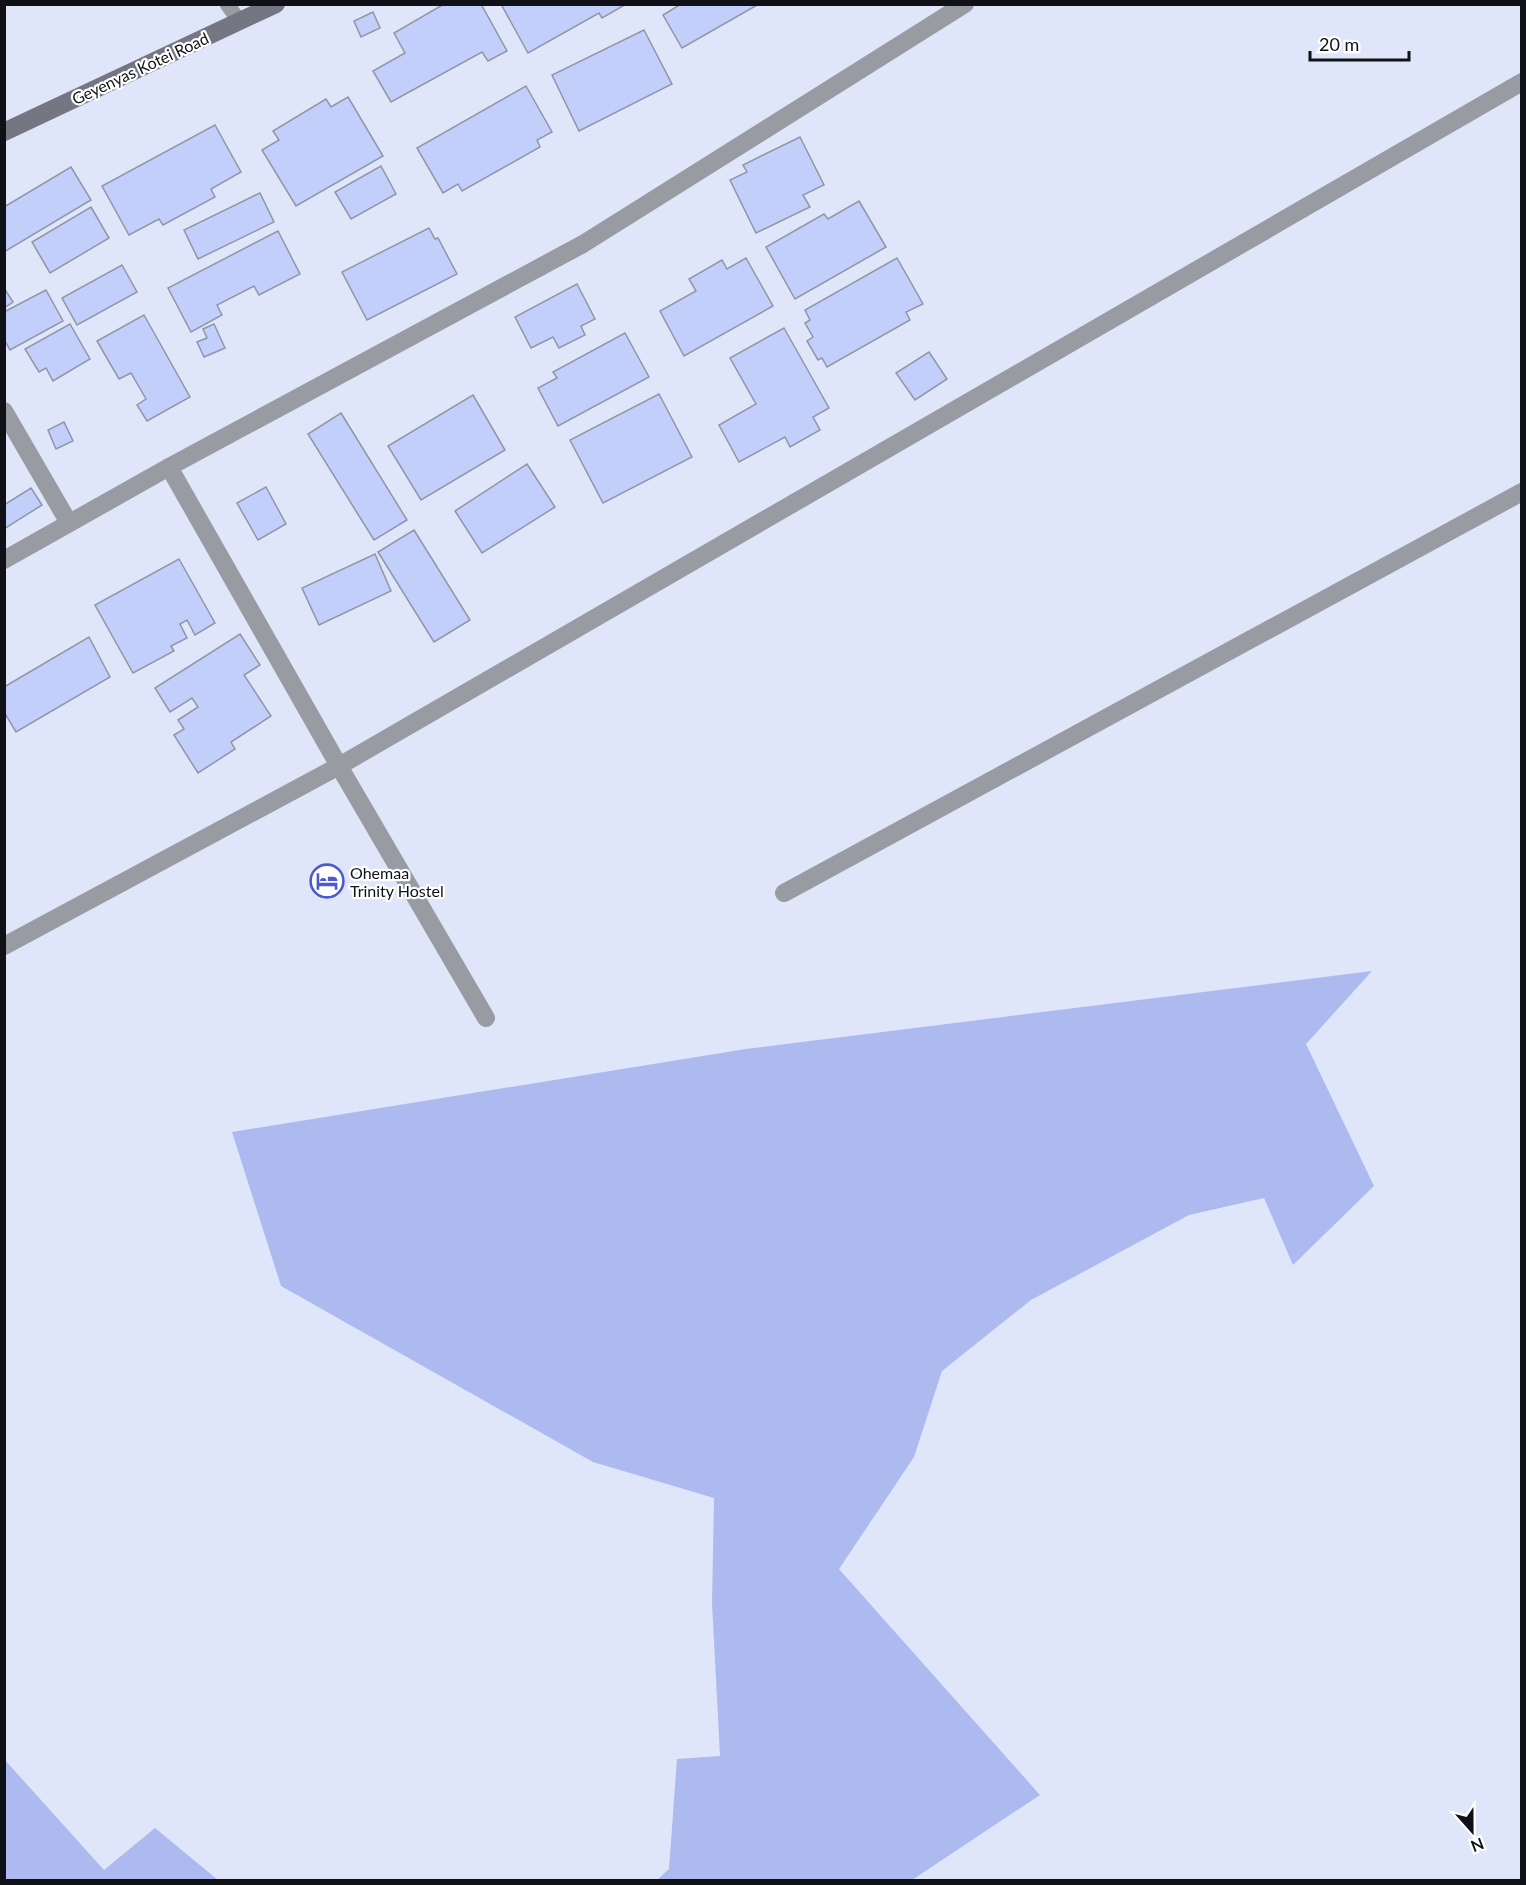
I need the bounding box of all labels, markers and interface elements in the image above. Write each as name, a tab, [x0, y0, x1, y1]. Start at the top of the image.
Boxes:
scale bar	[1310, 24, 1409, 62]
street label: Geyenyas Kotei Road	[69, 28, 211, 108]
text: 20 m	[1319, 33, 1359, 55]
hotel icon: Ohemaa Trinity Hostel	[309, 863, 345, 899]
place label: Ohemaa Trinity Hostel	[350, 863, 444, 900]
north arrow	[1442, 1801, 1502, 1861]
text: N	[1468, 1834, 1487, 1857]

